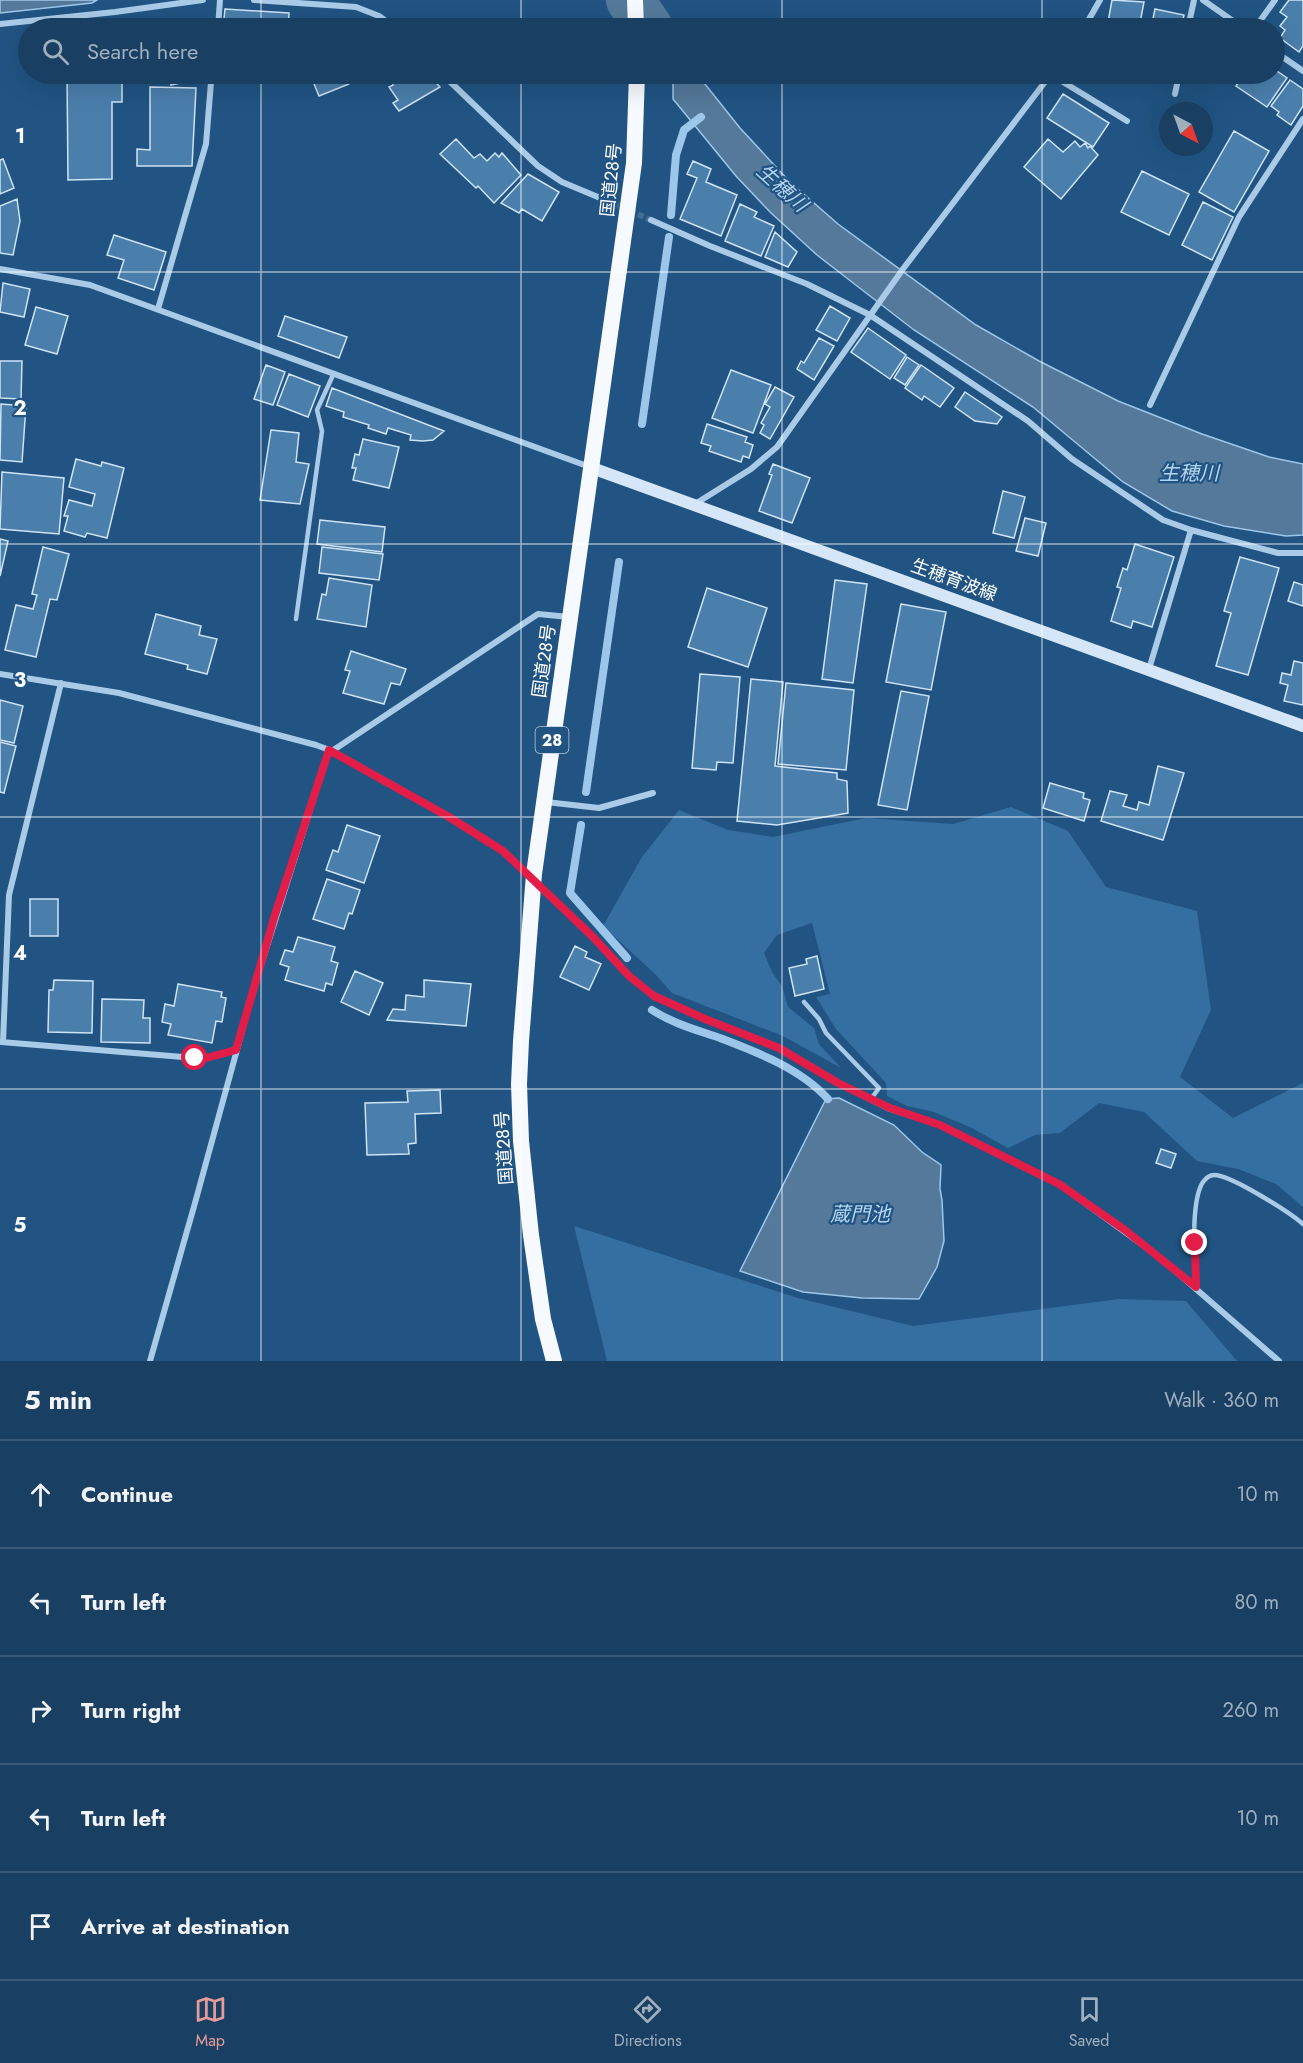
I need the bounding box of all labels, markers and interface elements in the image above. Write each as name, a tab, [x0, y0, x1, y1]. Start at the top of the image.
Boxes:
search box	[18, 18, 1285, 84]
icon: search	[39, 35, 72, 68]
text: Search here	[87, 35, 198, 67]
north arrow	[1159, 102, 1213, 156]
text: 1	[15, 122, 25, 151]
street label: 国道28号	[594, 142, 628, 218]
water label: 生穂川	[750, 157, 815, 220]
text: 2	[13, 394, 27, 423]
water label: 生穂川	[1159, 459, 1221, 488]
street label: 生穂育波線	[907, 552, 1001, 608]
street label: 国道28号	[526, 623, 562, 699]
text: 3	[14, 666, 26, 695]
road number: 28	[536, 727, 568, 753]
text: 4	[13, 939, 27, 968]
route start	[181, 1044, 207, 1070]
street label: 国道28号	[488, 1110, 520, 1186]
water label: 蔵門池	[830, 1200, 892, 1229]
text: 5	[14, 1211, 27, 1240]
route end	[1181, 1229, 1207, 1255]
text: 5 min	[24, 1381, 92, 1419]
text: Walk · 360 m	[1164, 1386, 1279, 1415]
icon: ahead	[24, 1478, 57, 1511]
text: Continue	[81, 1478, 173, 1510]
text: 10 m	[1236, 1480, 1279, 1509]
icon: left	[24, 1586, 57, 1619]
text: Turn left	[81, 1586, 166, 1618]
text: 80 m	[1234, 1588, 1279, 1617]
icon: right	[24, 1694, 57, 1727]
text: Turn right	[81, 1694, 181, 1726]
text: 260 m	[1223, 1696, 1279, 1725]
icon: left	[24, 1802, 57, 1835]
text: Turn left	[81, 1802, 166, 1834]
text: 10 m	[1236, 1804, 1279, 1833]
icon: arrive	[24, 1910, 57, 1943]
text: Arrive at destination	[81, 1910, 290, 1942]
tab: Map	[194, 1993, 227, 2052]
tab: Directions	[614, 1993, 682, 2052]
tab: Saved	[1069, 1993, 1109, 2052]

